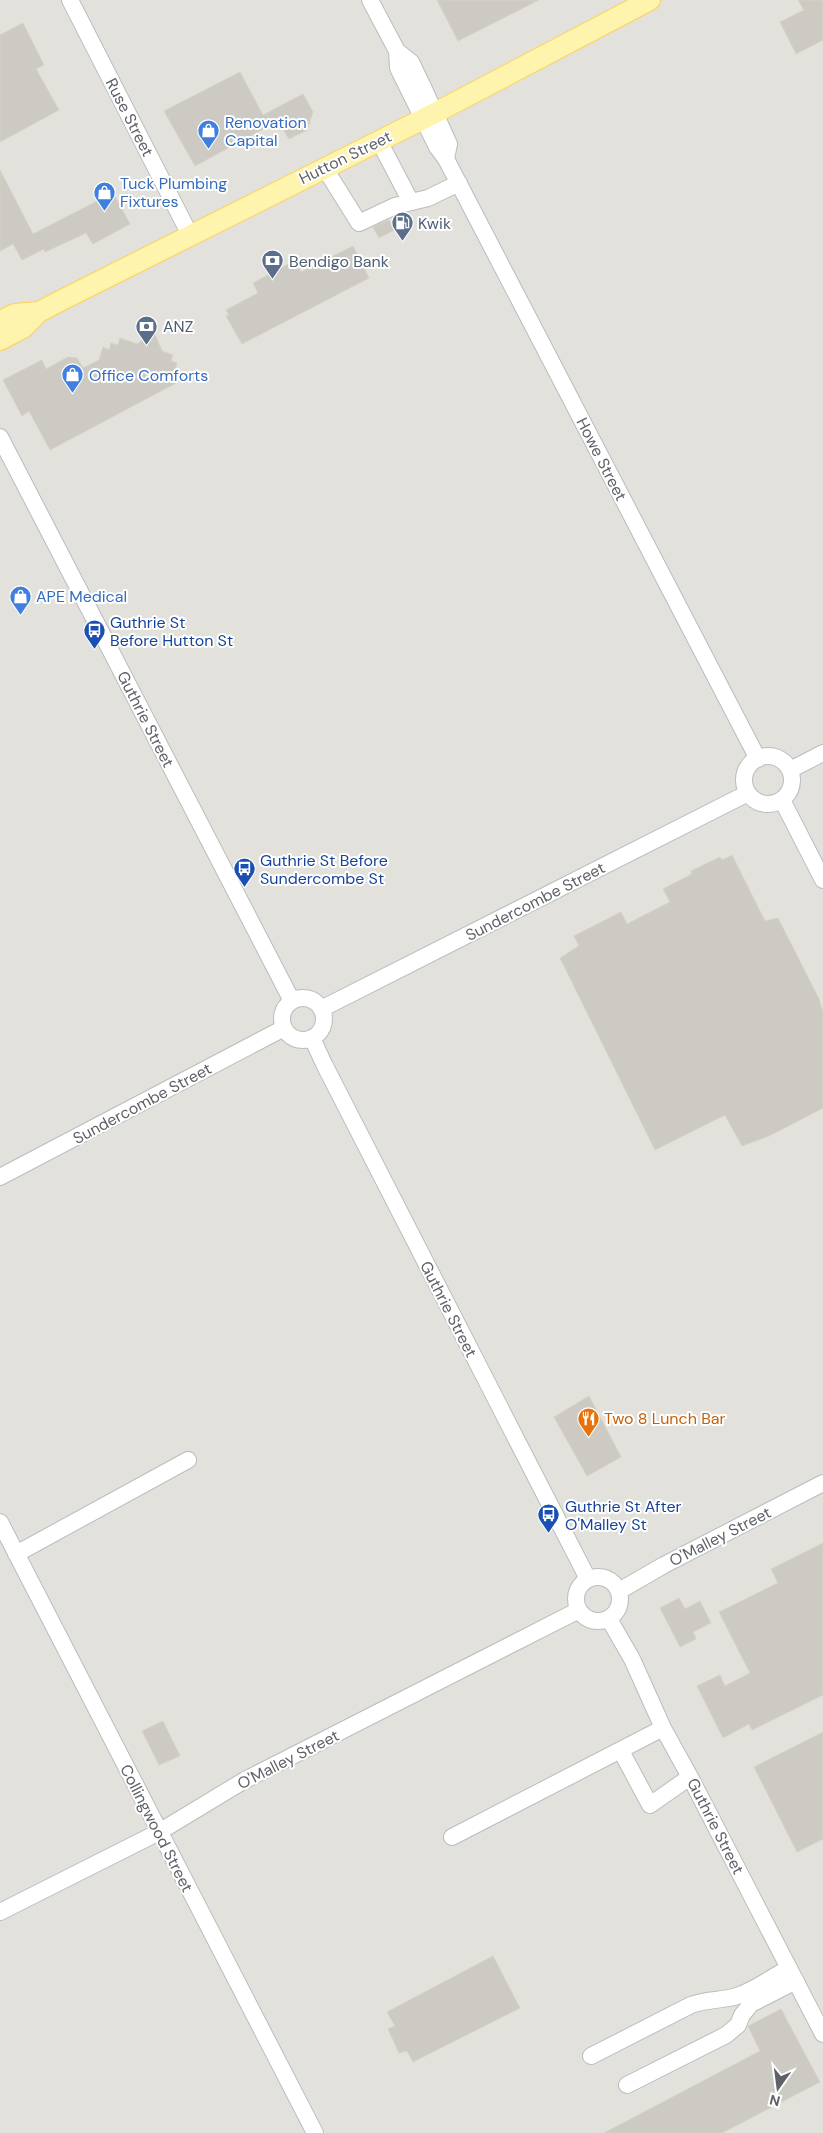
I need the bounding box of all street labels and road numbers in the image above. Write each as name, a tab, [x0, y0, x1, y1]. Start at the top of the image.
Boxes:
street label: Ruse Street	[101, 74, 158, 160]
street label: Hutton Street	[295, 126, 395, 189]
street label: Howe Street	[572, 414, 631, 504]
street label: Guthrie Street	[112, 668, 179, 771]
street label: Sundercombe Street	[462, 857, 609, 946]
street label: Sundercombe Street	[69, 1058, 215, 1149]
street label: Guthrie Street	[415, 1258, 482, 1361]
street label: O'Malley Street	[666, 1502, 775, 1571]
street label: O'Malley Street	[234, 1725, 343, 1794]
street label: Collingwood Street	[115, 1761, 198, 1896]
street label: Guthrie Street	[682, 1775, 749, 1878]

